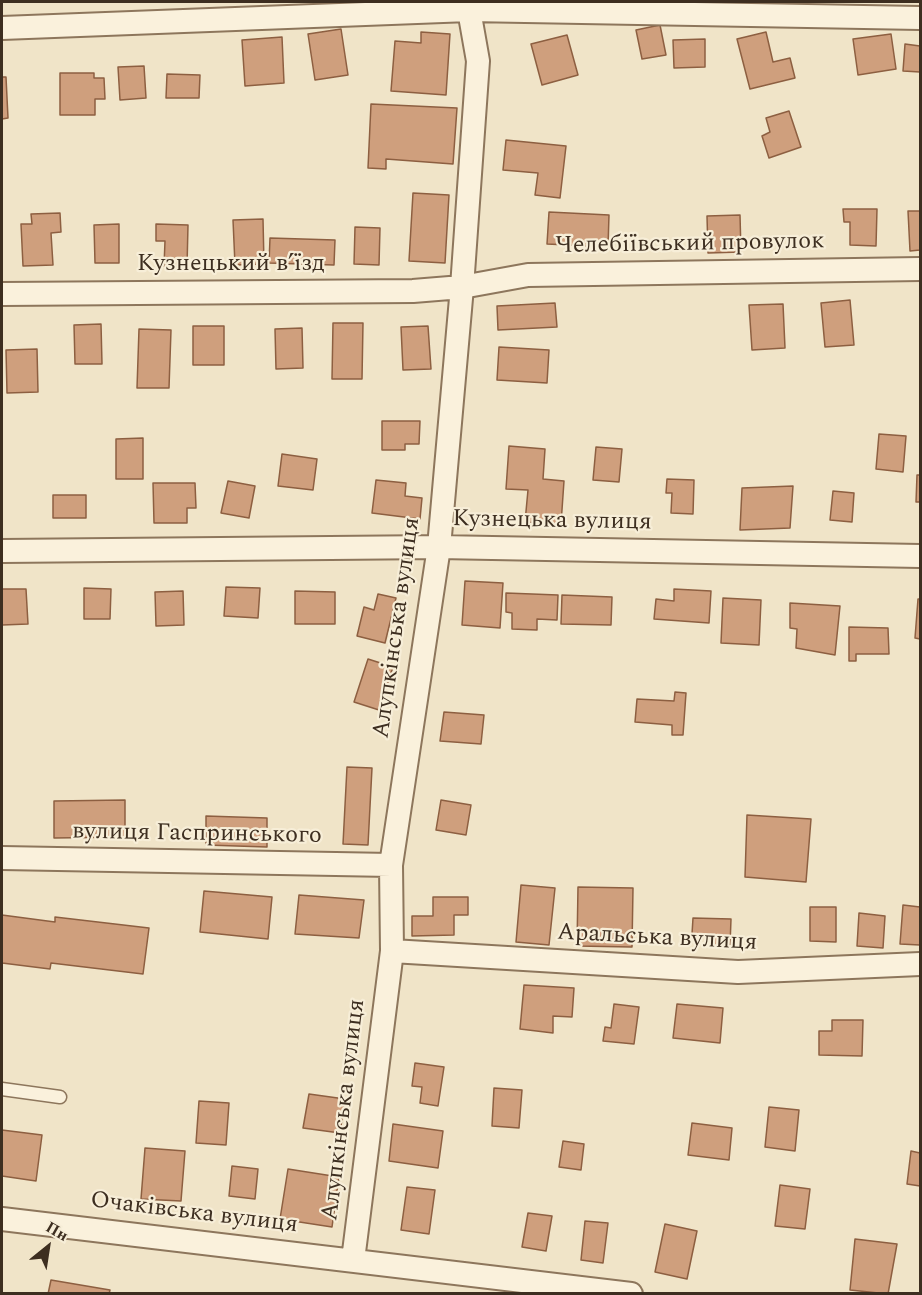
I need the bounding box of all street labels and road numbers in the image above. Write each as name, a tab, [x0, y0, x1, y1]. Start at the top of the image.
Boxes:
street label: Челебіївський провулок	[555, 228, 825, 262]
street label: Кузнецький в’їзд	[137, 251, 325, 279]
street label: Кузнецька вулиця	[452, 506, 652, 538]
street label: Алупкінська вулиця	[368, 516, 428, 740]
street label: вулиця Гаспринського	[72, 818, 322, 852]
street label: Аральська вулиця	[556, 919, 758, 959]
street label: Алупкінська вулиця	[317, 998, 373, 1222]
street label: Очаківська вулиця	[89, 1187, 299, 1241]

